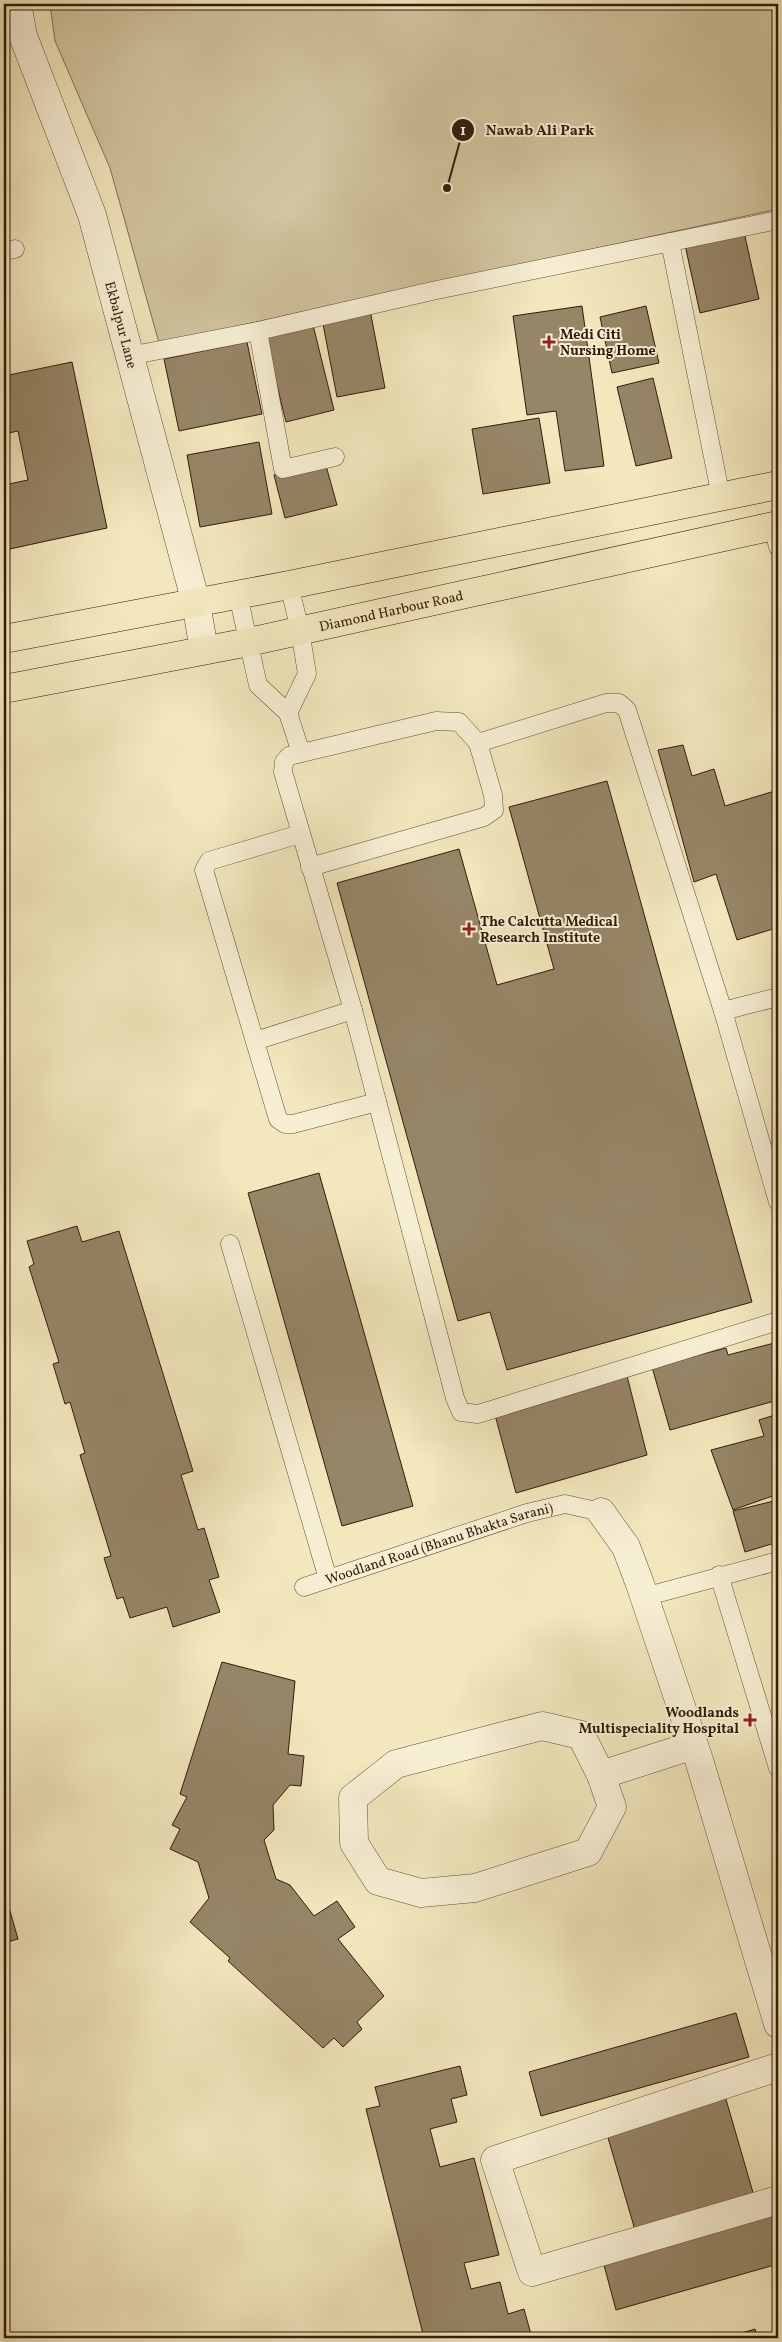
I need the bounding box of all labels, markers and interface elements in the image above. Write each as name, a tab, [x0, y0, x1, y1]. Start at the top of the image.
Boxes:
callout: Nawab Ali Park	[450, 115, 604, 145]
text: 1	[460, 121, 466, 142]
text: Nawab Ali Park	[486, 121, 594, 142]
street label: Ekbalpur Lane	[99, 280, 141, 371]
place label: Medi Citi Nursing Home	[560, 326, 656, 361]
marker: Medi Citi Nursing Home	[542, 335, 556, 349]
street label: Diamond Harbour Road	[318, 587, 465, 637]
place label: The Calcutta Medical Research Institute	[480, 913, 618, 948]
marker: The Calcutta Medical Research Institute	[462, 922, 476, 936]
street label: Woodland Road (Bhanu Bhakta Sarani)	[323, 1499, 555, 1590]
place label: Woodlands Multispeciality Hospital	[579, 1704, 739, 1739]
marker: Woodlands Multispeciality Hospital	[743, 1713, 757, 1727]

